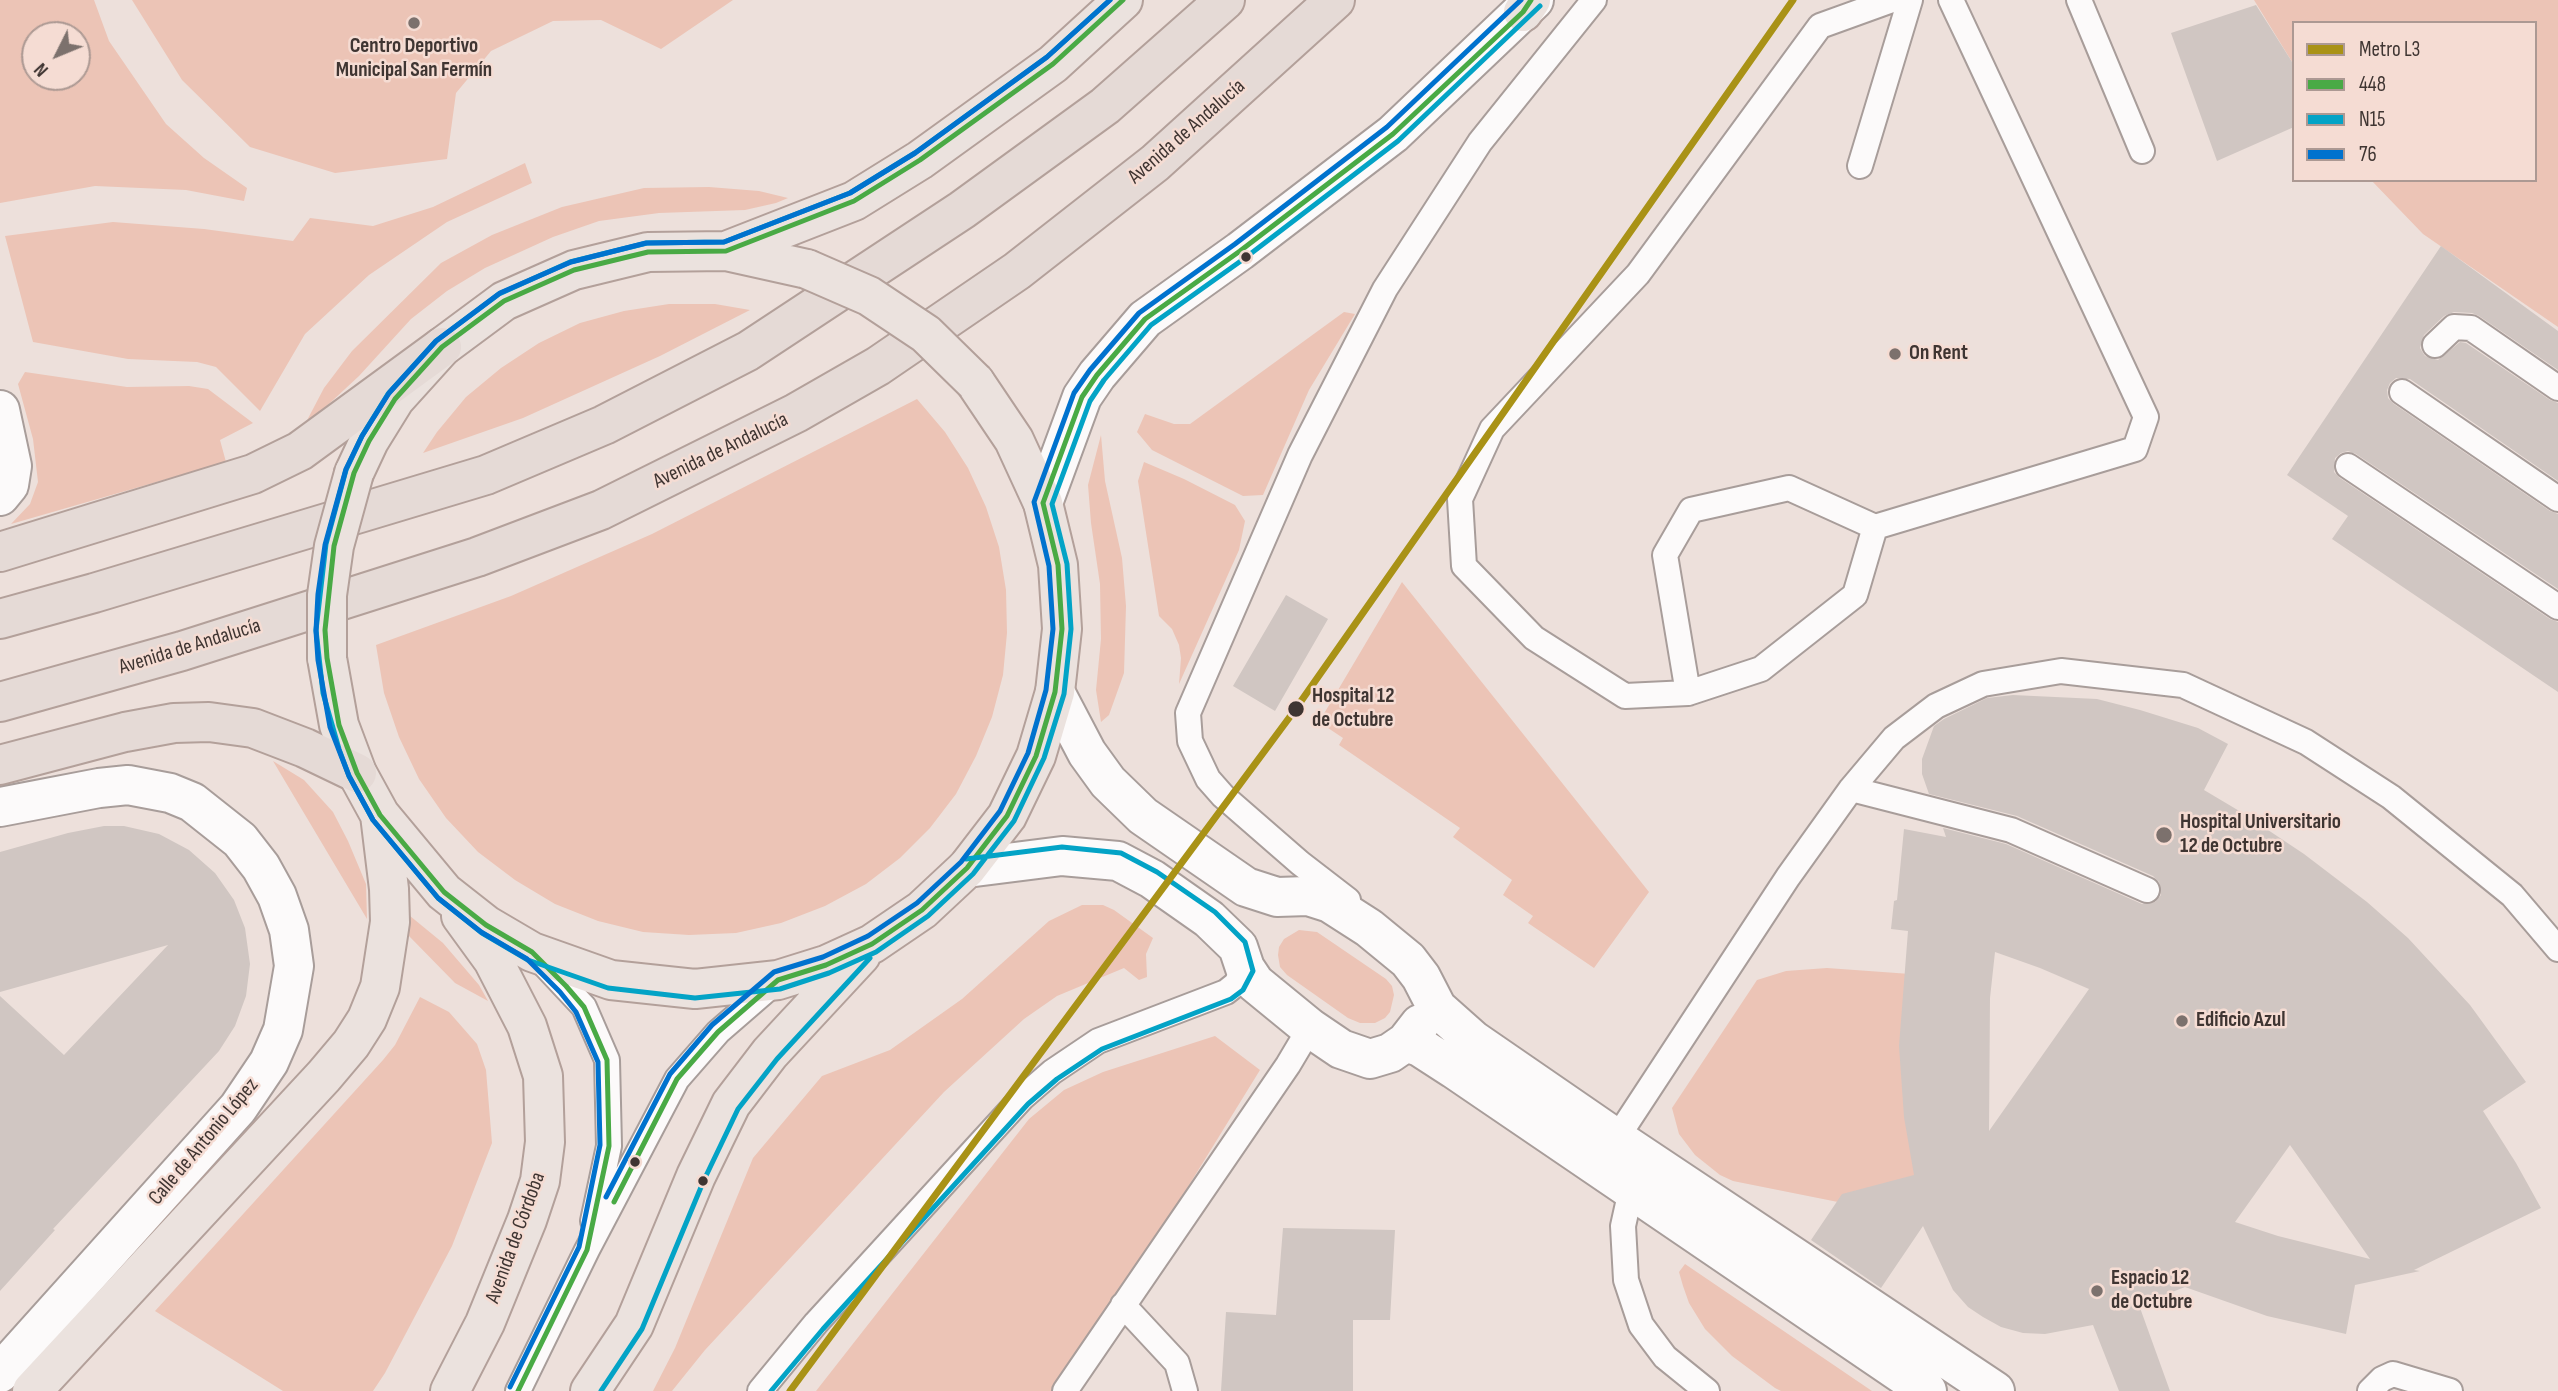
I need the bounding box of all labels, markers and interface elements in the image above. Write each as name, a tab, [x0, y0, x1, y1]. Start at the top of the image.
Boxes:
marker: Centro Deportivo Municipal San Fermín	[406, 15, 422, 31]
north arrow	[21, 21, 91, 91]
legend	[2292, 21, 2537, 182]
place label: Centro Deportivo Municipal San Fermín	[336, 34, 492, 84]
text: Metro L3	[2359, 37, 2420, 62]
text: N	[30, 58, 54, 81]
text: 448	[2359, 72, 2386, 97]
street label: Avenida de Andalucía	[1123, 74, 1251, 190]
text: N15	[2359, 107, 2385, 132]
text: 76	[2359, 142, 2377, 167]
unlabelled marker	[1239, 250, 1253, 264]
place label: On Rent	[1909, 341, 1968, 367]
marker: On Rent	[1887, 346, 1903, 362]
street label: Avenida de Andalucía	[649, 407, 793, 495]
street label: Avenida de Andalucía	[116, 613, 264, 681]
place label: Hospital 12 de Octubre	[1312, 684, 1394, 734]
marker: Hospital 12 de Octubre	[1286, 699, 1306, 719]
place label: Hospital Universitario 12 de Octubre	[2180, 810, 2341, 860]
marker: Hospital Universitario 12 de Octubre	[2154, 825, 2174, 845]
place label: Edificio Azul	[2196, 1008, 2286, 1034]
marker: Edificio Azul	[2174, 1013, 2190, 1029]
street label: Calle de Antonio López	[144, 1074, 264, 1210]
unlabelled marker	[628, 1155, 642, 1169]
street label: Avenida de Córdoba	[481, 1169, 551, 1307]
unlabelled marker	[696, 1174, 710, 1188]
place label: Espacio 12 de Octubre	[2111, 1266, 2193, 1316]
marker: Espacio 12 de Octubre	[2089, 1283, 2105, 1299]

